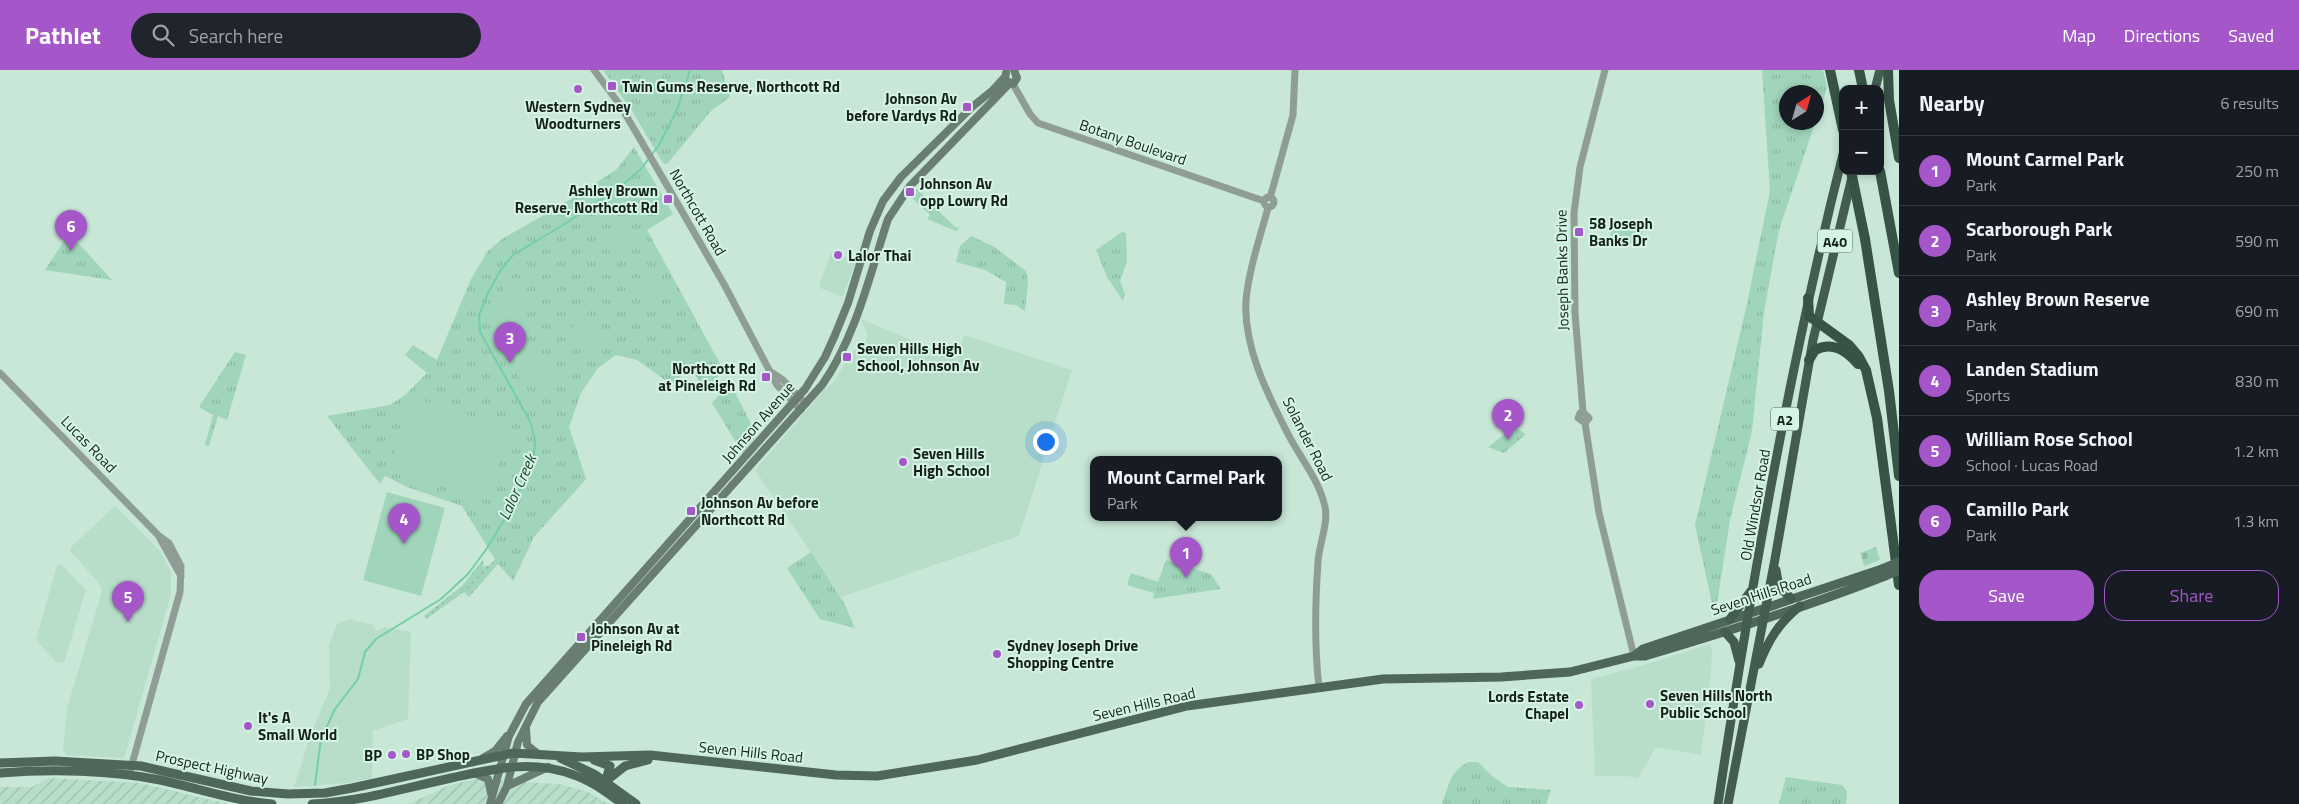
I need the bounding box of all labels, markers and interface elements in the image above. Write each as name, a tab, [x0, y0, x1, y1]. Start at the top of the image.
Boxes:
search box	[131, 13, 481, 58]
text: Pathlet	[25, 17, 101, 53]
icon: search	[149, 21, 177, 49]
text: Search here	[189, 21, 283, 50]
text: Map	[2062, 22, 2096, 49]
text: Directions	[2124, 22, 2200, 49]
text: Saved	[2228, 22, 2274, 49]
place label: Twin Gums Reserve, Northcott Rd	[622, 75, 840, 98]
marker: Twin Gums Reserve, Northcott Rd	[606, 80, 618, 92]
marker: Western Sydney Woodturners	[572, 83, 584, 95]
north arrow	[1779, 85, 1824, 130]
map controls	[1839, 85, 1884, 175]
button: +	[1839, 85, 1884, 130]
place label: Johnson Av before Vardys Rd	[846, 87, 958, 127]
text: Nearby	[1919, 87, 1984, 119]
text: 6 results	[2220, 91, 2279, 115]
place label: Western Sydney Woodturners	[525, 95, 631, 135]
marker: Johnson Av before Vardys Rd	[961, 101, 973, 113]
street label: Botany Boulevard	[1076, 113, 1190, 171]
button: −	[1839, 130, 1884, 175]
text: Mount Carmel Park	[1966, 144, 2124, 173]
text: 1	[1931, 159, 1939, 183]
text: 250 m	[2235, 159, 2279, 183]
street label: Northcott Road	[664, 164, 732, 260]
place label: Johnson Av opp Lowry Rd	[920, 172, 1008, 212]
text: Park	[1966, 173, 1997, 197]
place label: Ashley Brown Reserve, Northcott Rd	[515, 179, 658, 219]
marker: Johnson Av opp Lowry Rd	[904, 186, 916, 198]
marker: Ashley Brown Reserve, Northcott Rd	[662, 193, 674, 205]
street label: Joseph Banks Drive	[1549, 209, 1575, 331]
pin: 6	[55, 210, 87, 251]
place label: 58 Joseph Banks Dr	[1589, 212, 1653, 252]
text: Scarborough Park	[1966, 214, 2112, 243]
marker: 58 Joseph Banks Dr	[1573, 226, 1585, 238]
text: 2	[1931, 229, 1939, 253]
text: 590 m	[2235, 229, 2279, 253]
road number: A40	[1818, 230, 1852, 252]
text: Park	[1966, 243, 1997, 267]
place label: Lalor Thai	[848, 244, 911, 267]
marker: Lalor Thai	[832, 249, 844, 261]
text: Ashley Brown Reserve	[1966, 284, 2149, 313]
text: 3	[1931, 299, 1939, 323]
text: 690 m	[2235, 299, 2279, 323]
text: Park	[1966, 313, 1997, 337]
pin: 3	[494, 322, 526, 363]
place label: Seven Hills High School, Johnson Av	[857, 337, 980, 377]
marker: Seven Hills High School, Johnson Av	[841, 351, 853, 363]
text: Landen Stadium	[1966, 354, 2099, 383]
place label: Northcott Rd at Pineleigh Rd	[658, 357, 756, 397]
text: 4	[1931, 369, 1939, 393]
text: 830 m	[2235, 369, 2279, 393]
marker: Northcott Rd at Pineleigh Rd	[760, 371, 772, 383]
street label: Johnson Avenue	[716, 376, 800, 468]
text: Sports	[1966, 383, 2010, 407]
street label: Solander Road	[1277, 393, 1339, 485]
pin: 2	[1492, 399, 1524, 440]
road number: A2	[1771, 408, 1799, 430]
street label: Lucas Road	[56, 410, 122, 478]
text: William Rose School	[1966, 424, 2133, 453]
your location	[1033, 429, 1059, 455]
text: 5	[1931, 439, 1939, 463]
text: 1.2 km	[2233, 439, 2279, 463]
place label: Seven Hills High School	[913, 442, 990, 482]
street label: Old Windsor Road	[1734, 447, 1776, 563]
water label: Lalor Creek	[492, 449, 543, 524]
text: School · Lucas Road	[1966, 453, 2098, 477]
marker: Seven Hills High School	[897, 456, 909, 468]
popup	[1090, 456, 1282, 521]
text: Mount Carmel Park	[1107, 462, 1265, 491]
place label: Johnson Av before Northcott Rd	[701, 491, 819, 531]
text: Park	[1107, 491, 1138, 515]
text: Camillo Park	[1966, 494, 2069, 523]
pin: 4	[388, 503, 420, 544]
marker: Johnson Av before Northcott Rd	[685, 505, 697, 517]
text: 6	[1931, 509, 1939, 533]
text: 1.3 km	[2233, 509, 2279, 533]
text: Park	[1966, 523, 1997, 547]
pin: 1	[1170, 537, 1202, 578]
street label: Seven Hills Road	[1708, 567, 1814, 621]
button: Save	[1919, 570, 2094, 621]
button: Share	[2104, 570, 2279, 621]
pin: 5	[112, 581, 144, 622]
place label: Johnson Av at Pineleigh Rd	[591, 617, 680, 657]
marker: Johnson Av at Pineleigh Rd	[575, 631, 587, 643]
place label: Sydney Joseph Drive Shopping Centre	[1007, 634, 1139, 674]
marker: Sydney Joseph Drive Shopping Centre	[991, 648, 1003, 660]
street label: Seven Hills Road	[1090, 681, 1198, 727]
place label: Seven Hills North Public School	[1660, 684, 1772, 724]
place label: Lords Estate Chapel	[1488, 685, 1569, 725]
marker: Seven Hills North Public School	[1644, 698, 1656, 710]
marker: Lords Estate Chapel	[1573, 699, 1585, 711]
place label: It's A Small World	[258, 706, 337, 746]
marker: It's A Small World	[242, 720, 254, 732]
street label: Seven Hills Road	[698, 735, 804, 769]
place label: BP Shop	[416, 743, 470, 766]
street label: Prospect Highway	[154, 744, 270, 790]
place label: BP	[364, 744, 382, 767]
marker: BP Shop	[400, 748, 412, 760]
marker: BP	[386, 749, 398, 761]

